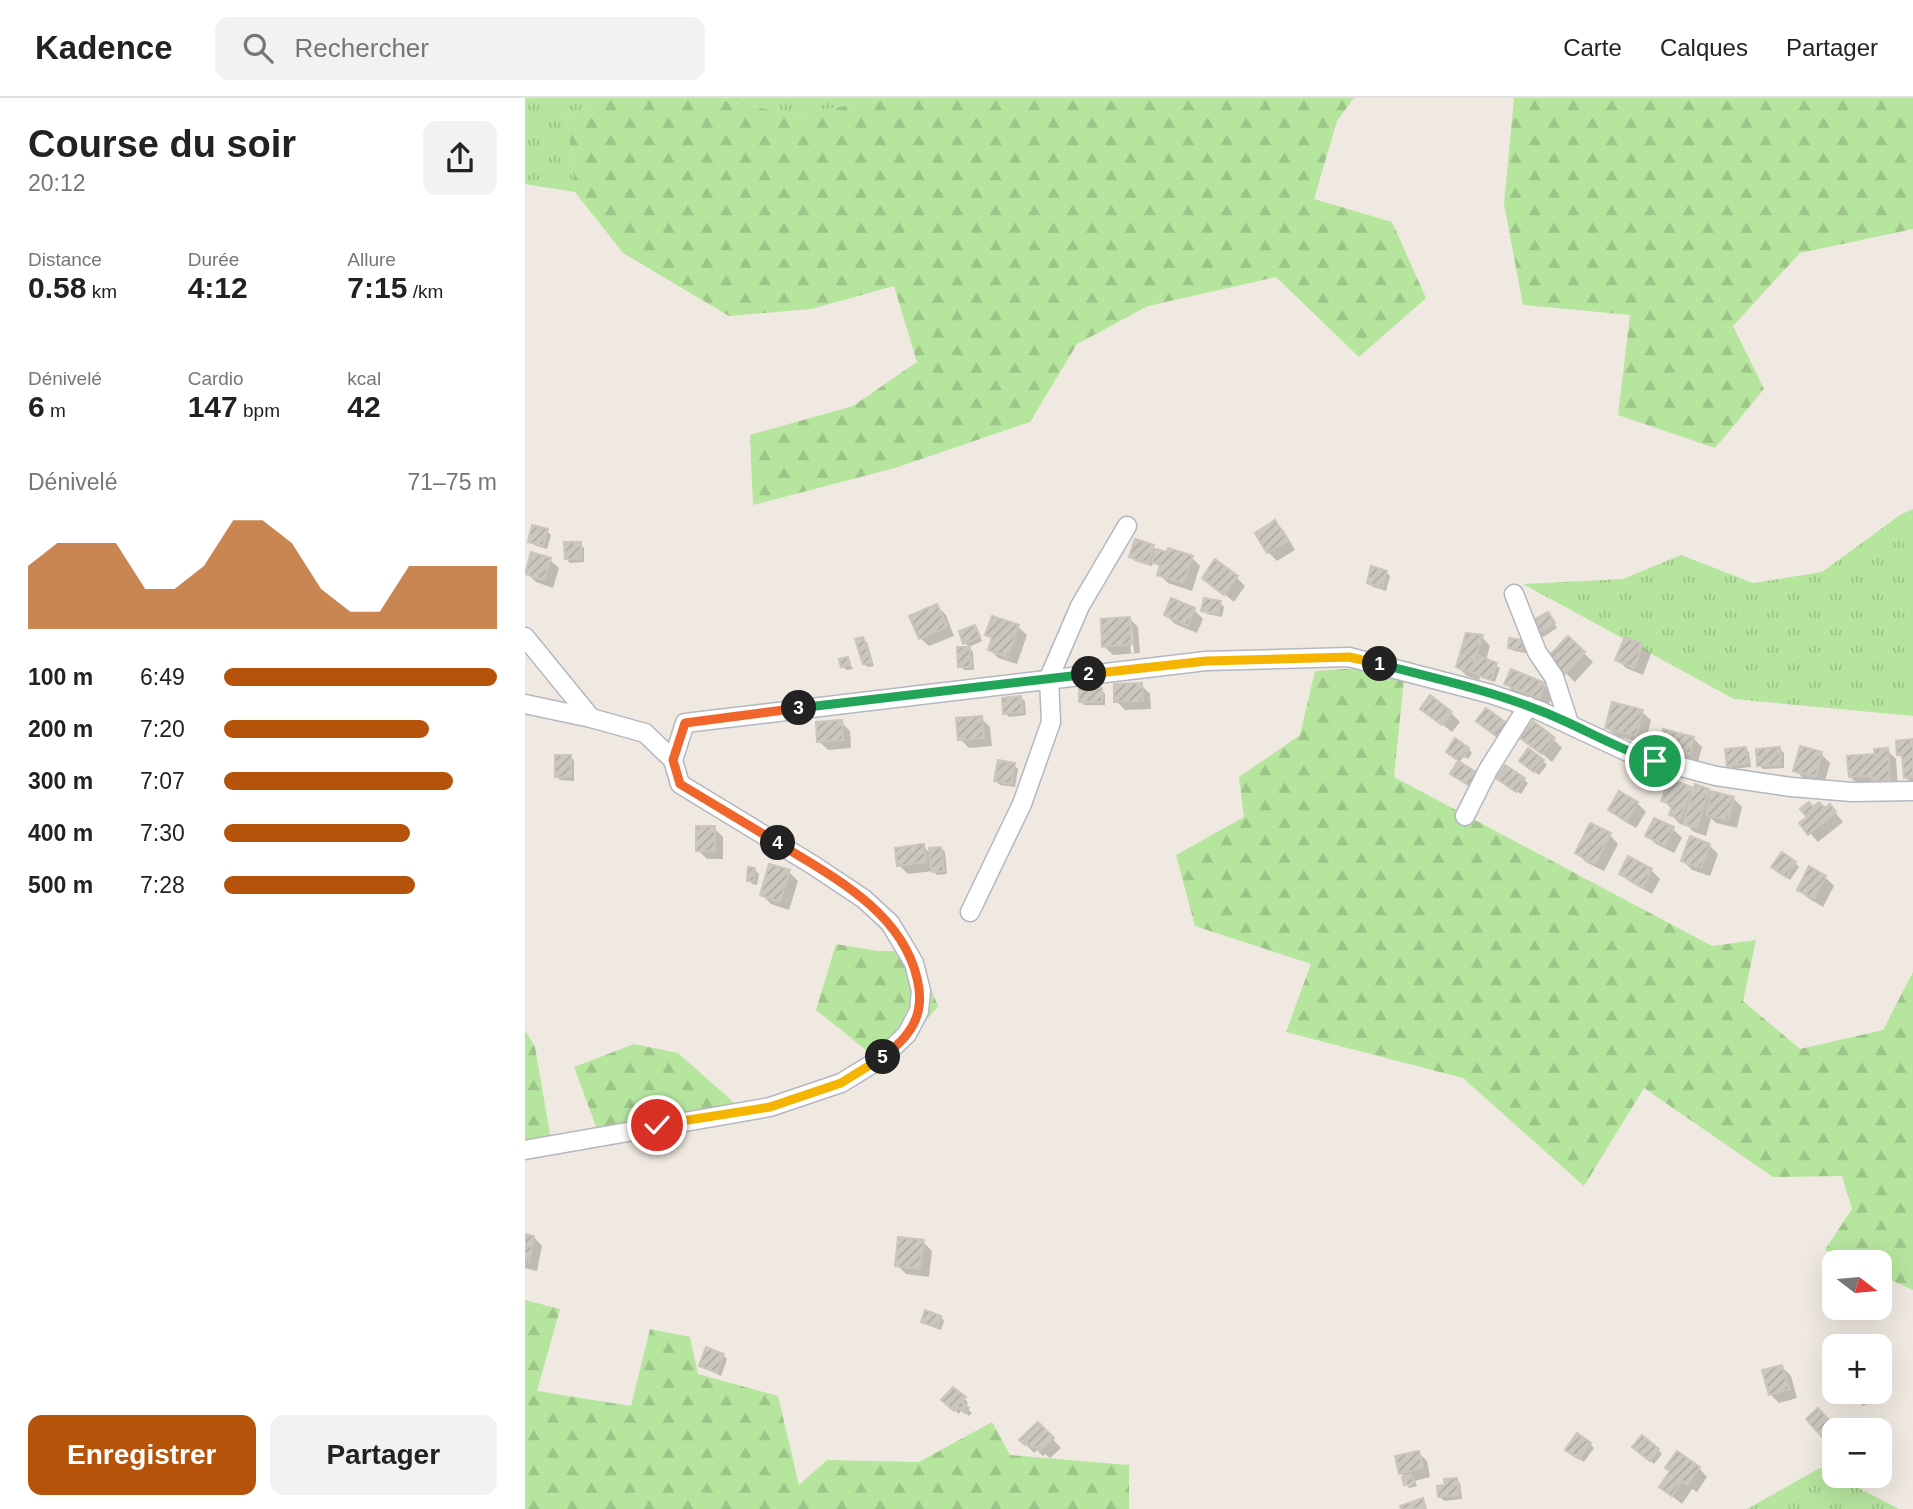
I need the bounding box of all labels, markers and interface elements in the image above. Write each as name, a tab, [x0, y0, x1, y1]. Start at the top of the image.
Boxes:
search box	[215, 17, 705, 80]
text: Kadence	[35, 29, 173, 66]
icon: search	[239, 29, 277, 67]
text: Rechercher	[295, 33, 429, 63]
text: Carte	[1563, 34, 1622, 61]
text: Calques	[1660, 34, 1748, 61]
text: Partager	[1786, 34, 1878, 61]
button: share	[423, 121, 497, 195]
text: Course du soir	[28, 123, 296, 165]
text: 20:12	[28, 170, 86, 196]
text: Distance	[28, 249, 102, 270]
text: Durée	[188, 249, 239, 270]
text: Allure	[347, 249, 396, 270]
text: 0.58	[28, 271, 86, 304]
text: 4:12	[188, 271, 248, 304]
text: 7:15	[347, 271, 407, 304]
text: km	[86, 281, 117, 302]
text: /km	[407, 281, 443, 302]
text: Dénivelé	[28, 368, 102, 389]
text: Cardio	[188, 368, 244, 389]
text: kcal	[347, 368, 381, 389]
text: 6	[28, 390, 45, 423]
text: 147	[188, 390, 238, 423]
text: 42	[347, 390, 381, 423]
text: m	[45, 400, 66, 421]
text: bpm	[238, 400, 280, 421]
text: Dénivelé	[28, 469, 118, 495]
text: 71–75 m	[407, 469, 497, 495]
pin: 1	[1363, 646, 1397, 682]
text: 1	[1374, 653, 1385, 674]
pin: 2	[1071, 656, 1107, 692]
text: 2	[1083, 663, 1094, 684]
text: 100 m	[28, 664, 93, 690]
text: 6:49	[140, 664, 185, 690]
pin: 3	[781, 690, 817, 726]
text: 3	[793, 697, 804, 718]
text: 200 m	[28, 716, 93, 742]
text: 7:20	[140, 716, 185, 742]
pin	[1625, 731, 1685, 791]
icon: arrive	[1636, 742, 1674, 780]
text: 300 m	[28, 768, 93, 794]
text: 7:07	[140, 768, 185, 794]
text: 400 m	[28, 820, 93, 846]
text: 7:30	[140, 820, 185, 846]
pin: 4	[761, 826, 795, 860]
text: 4	[772, 832, 783, 853]
text: 500 m	[28, 872, 93, 898]
text: 7:28	[140, 872, 185, 898]
pin: 5	[865, 1040, 901, 1074]
text: 5	[877, 1046, 888, 1067]
pin	[627, 1095, 687, 1155]
icon: check	[638, 1106, 676, 1144]
north arrow	[1822, 1250, 1892, 1320]
map controls	[1822, 1250, 1892, 1488]
button: +	[1822, 1334, 1892, 1404]
button: Enregistrer	[28, 1415, 256, 1495]
button: Partager	[270, 1415, 497, 1495]
button: −	[1822, 1418, 1892, 1488]

